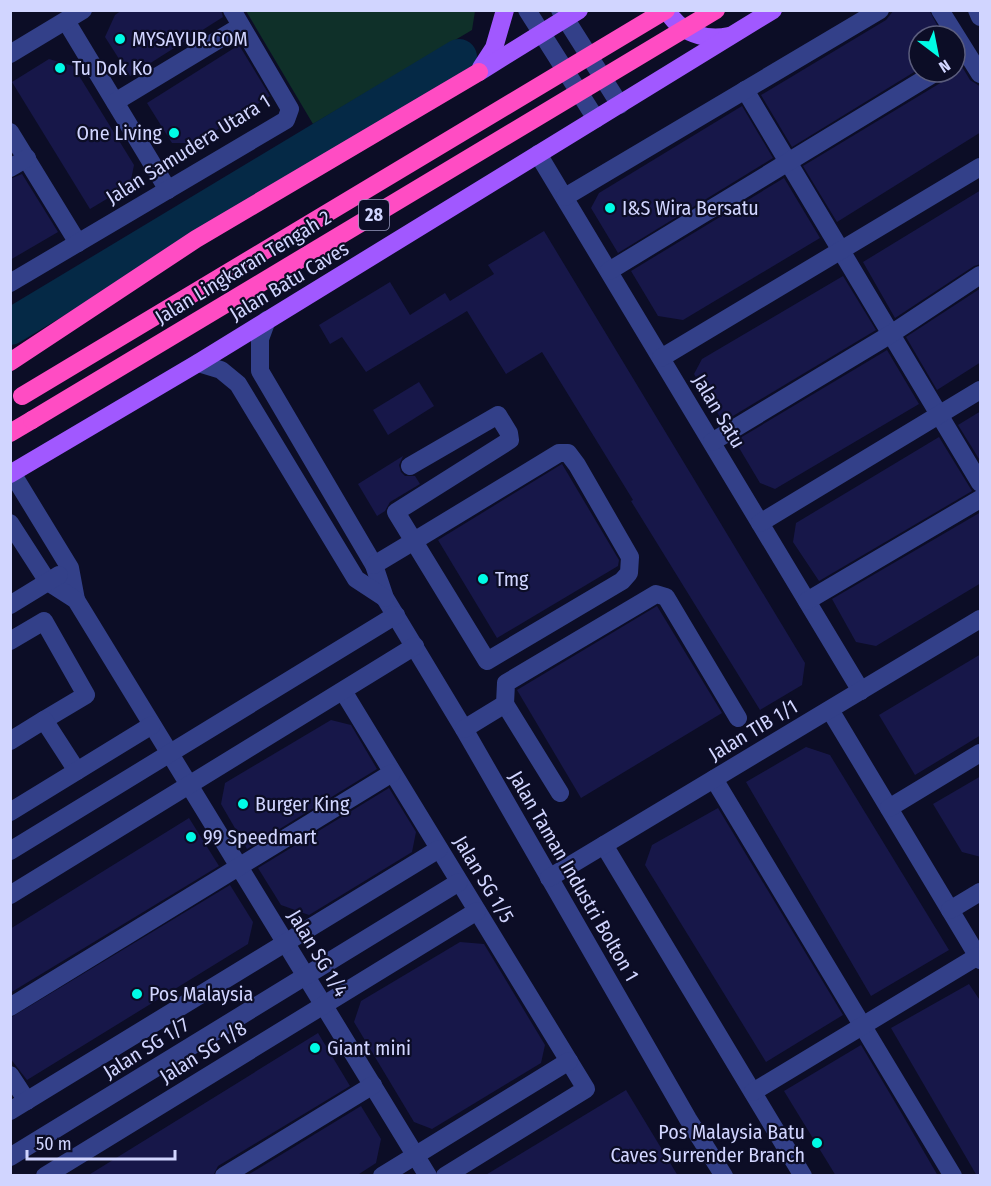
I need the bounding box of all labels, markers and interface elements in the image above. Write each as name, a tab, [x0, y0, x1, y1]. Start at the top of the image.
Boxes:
north arrow	[907, 24, 967, 84]
place label: MYSAYUR.COM	[132, 27, 248, 51]
marker: MYSAYUR.COM	[113, 32, 127, 46]
place label: Tu Dok Ko	[72, 56, 153, 80]
text: N	[936, 56, 954, 77]
marker: Tu Dok Ko	[53, 61, 67, 75]
street label: Jalan Samudera Utara 1	[102, 89, 274, 209]
place label: One Living	[77, 121, 163, 145]
marker: One Living	[167, 126, 181, 140]
place label: I&S Wira Bersatu	[622, 196, 759, 220]
road number: 28	[359, 200, 389, 230]
marker: I&S Wira Bersatu	[603, 201, 617, 215]
street label: Jalan Lingkaran Tengah 2	[151, 205, 335, 329]
street label: Jalan Batu Caves	[225, 236, 353, 326]
street label: Jalan Satu	[688, 370, 750, 452]
place label: Tmg	[495, 567, 529, 591]
marker: Tmg	[476, 572, 490, 586]
street label: Jalan TIB 1/1	[704, 694, 802, 766]
street label: Jalan Taman Industri Bolton 1	[504, 766, 644, 986]
place label: Burger King	[255, 792, 350, 816]
marker: Burger King	[236, 797, 250, 811]
place label: 99 Speedmart	[203, 825, 317, 849]
marker: 99 Speedmart	[184, 830, 198, 844]
street label: Jalan SG 1/5	[449, 831, 519, 927]
street label: Jalan SG 1/4	[283, 905, 353, 1001]
place label: Pos Malaysia	[149, 982, 253, 1006]
marker: Pos Malaysia	[130, 987, 144, 1001]
street label: Jalan SG 1/7	[99, 1012, 193, 1084]
street label: Jalan SG 1/8	[155, 1016, 251, 1088]
place label: Giant mini	[327, 1036, 411, 1060]
marker: Giant mini	[308, 1041, 322, 1055]
place label: Pos Malaysia Batu Caves Surrender Branch	[610, 1120, 805, 1167]
scale bar	[27, 1123, 176, 1161]
text: 50 m	[36, 1133, 72, 1155]
marker: Pos Malaysia Batu Caves Surrender Branch	[810, 1136, 824, 1150]

